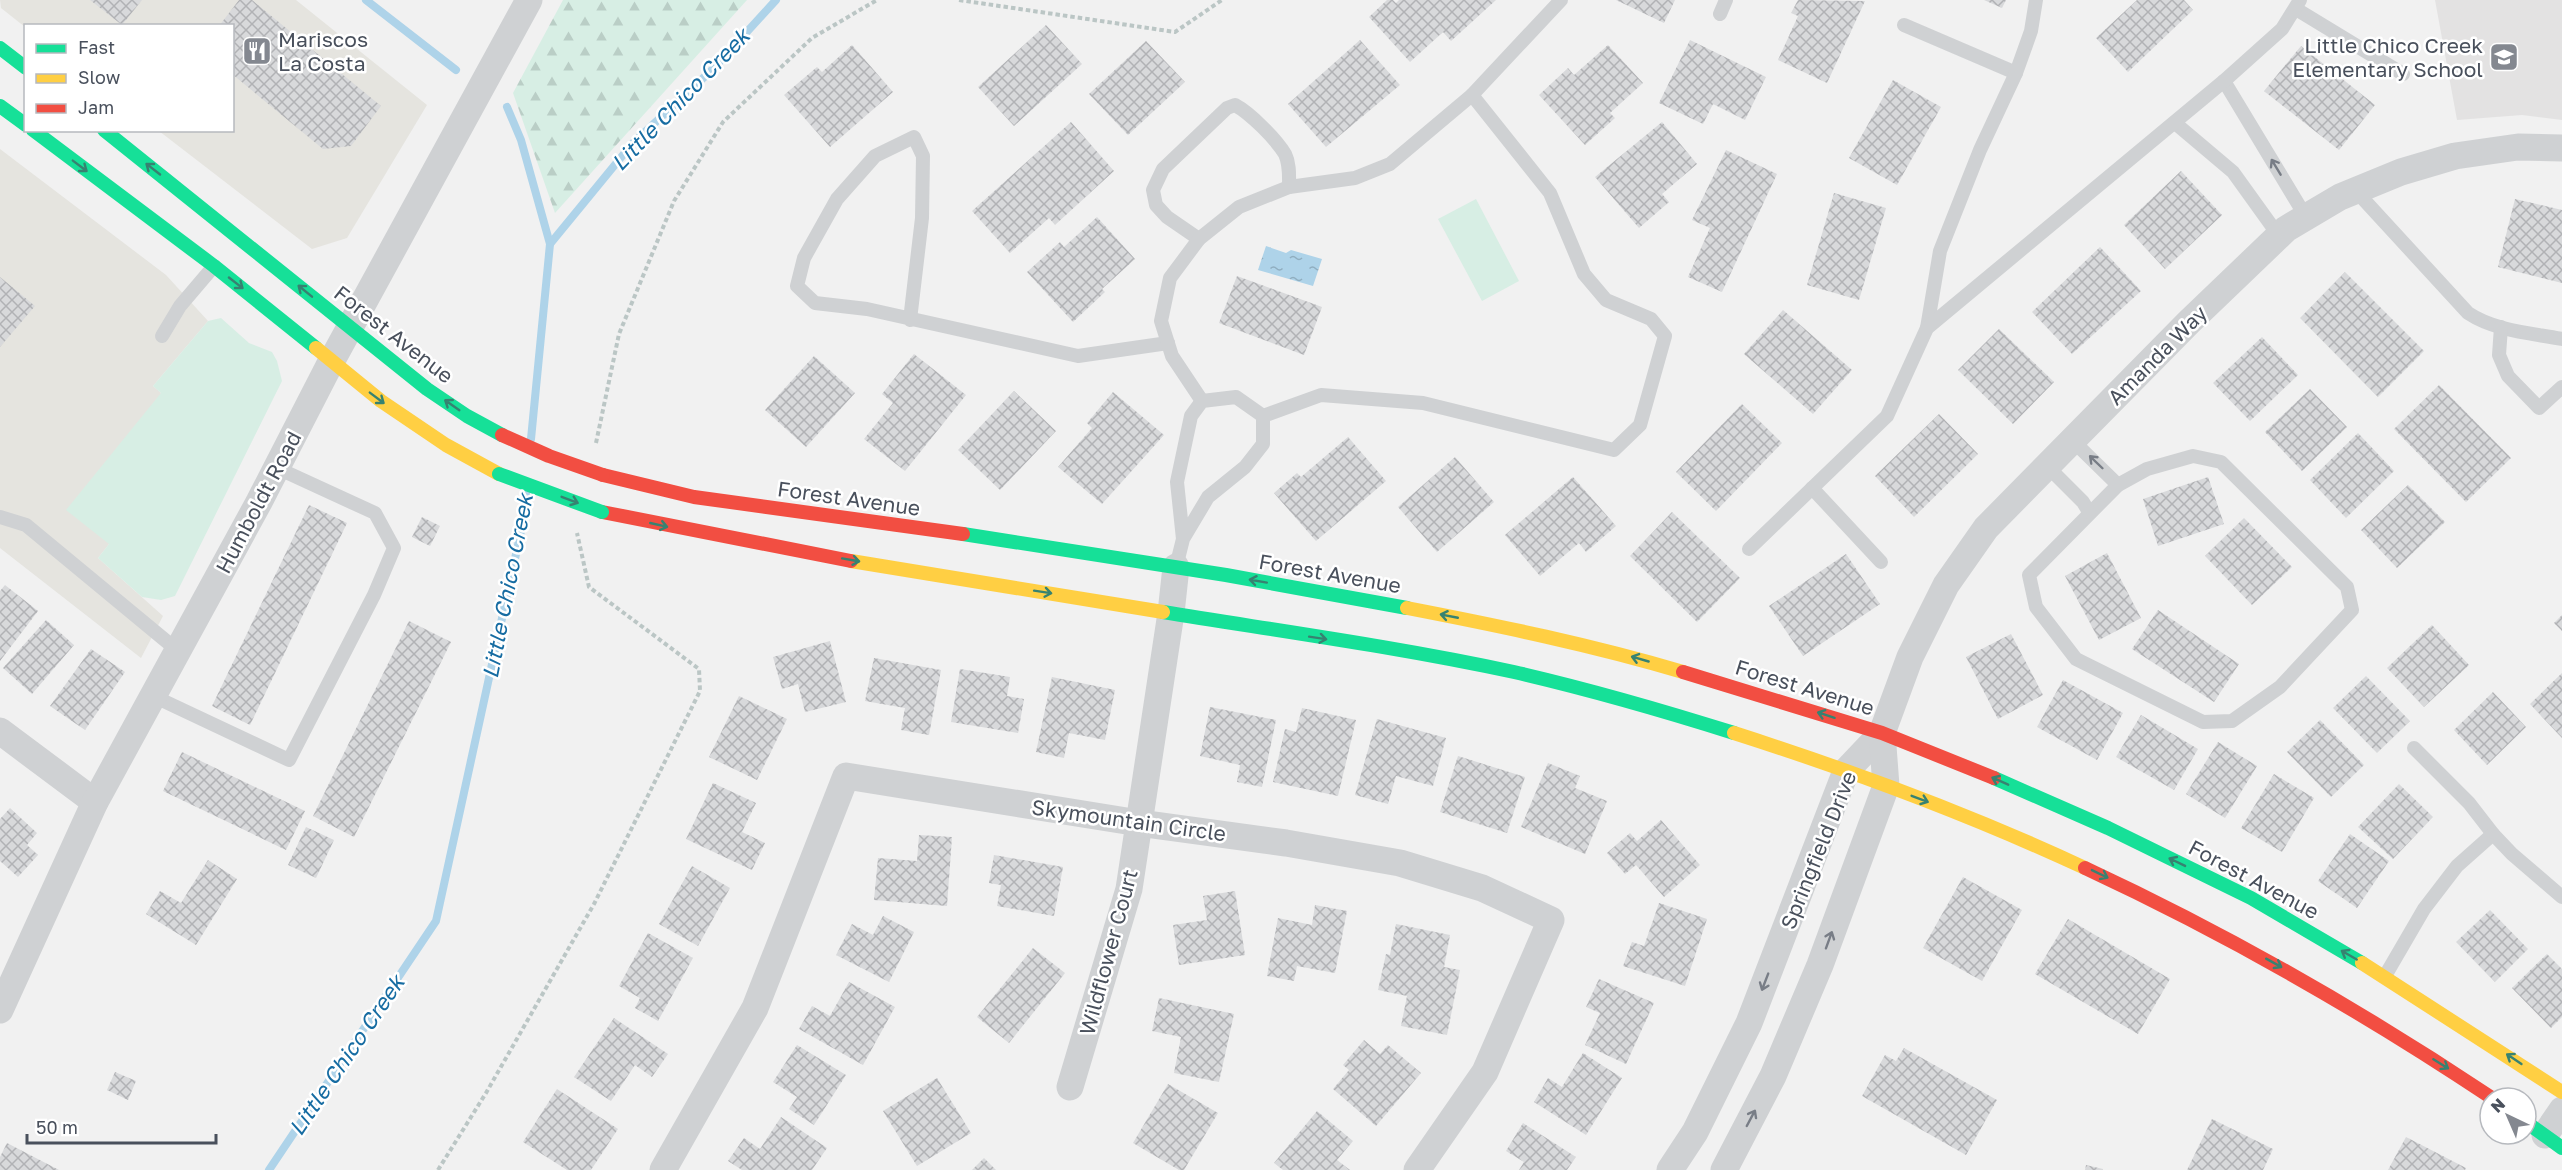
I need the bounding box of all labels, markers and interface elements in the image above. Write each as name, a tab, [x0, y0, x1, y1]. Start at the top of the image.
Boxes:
water label: Little Chico Creek	[605, 20, 757, 176]
legend	[24, 24, 234, 132]
place label: Mariscos La Costa	[278, 26, 368, 76]
place label: Little Chico Creek Elementary School	[2292, 32, 2483, 82]
restaurant icon: Mariscos La Costa	[241, 35, 273, 67]
text: Fast	[78, 36, 115, 58]
school or university icon: Little Chico Creek Elementary School	[2488, 41, 2520, 73]
text: Slow	[78, 66, 121, 88]
text: Jam	[78, 96, 114, 118]
one-way arrow	[71, 159, 87, 172]
one-way arrow	[2269, 159, 2281, 176]
one-way arrow	[145, 162, 161, 175]
one-way arrow	[227, 276, 243, 289]
street label: Forest Avenue	[329, 279, 459, 389]
one-way arrow	[297, 284, 313, 297]
street label: Amanda Way	[2102, 300, 2212, 410]
one-way arrow	[369, 391, 385, 404]
one-way arrow	[444, 399, 460, 411]
street label: Humboldt Road	[210, 426, 306, 578]
one-way arrow	[2088, 455, 2103, 470]
street label: Forest Avenue	[776, 475, 922, 521]
water label: Little Chico Creek	[476, 489, 539, 680]
one-way arrow	[560, 496, 579, 507]
one-way arrow	[649, 520, 668, 531]
street label: Forest Avenue	[1257, 548, 1403, 598]
one-way arrow	[840, 555, 860, 566]
one-way arrow	[1248, 575, 1268, 586]
one-way arrow	[1033, 587, 1052, 598]
one-way arrow	[1440, 610, 1460, 621]
one-way arrow	[1308, 632, 1328, 643]
one-way arrow	[1631, 653, 1650, 664]
street label: Forest Avenue	[1732, 654, 1878, 720]
one-way arrow	[1817, 709, 1836, 720]
street label: Springfield Drive	[1774, 767, 1862, 933]
one-way arrow	[1991, 774, 2009, 785]
street label: Skymountain Circle	[1030, 793, 1228, 847]
one-way arrow	[1910, 794, 1929, 805]
street label: Forest Avenue	[2184, 834, 2324, 924]
one-way arrow	[2169, 856, 2187, 867]
street label: Wildflower Court	[1073, 866, 1143, 1038]
one-way arrow	[2091, 868, 2108, 880]
one-way arrow	[1825, 931, 1836, 950]
one-way arrow	[2341, 949, 2358, 961]
one-way arrow	[2264, 958, 2282, 969]
water label: Little Chico Creek	[282, 968, 411, 1140]
one-way arrow	[1759, 972, 1770, 991]
one-way arrow	[2506, 1053, 2522, 1065]
one-way arrow	[2432, 1057, 2449, 1070]
north arrow	[2478, 1086, 2538, 1146]
text: N	[2486, 1094, 2509, 1117]
scale bar	[27, 1107, 216, 1145]
one-way arrow	[1746, 1110, 1757, 1128]
text: 50 m	[36, 1116, 78, 1138]

